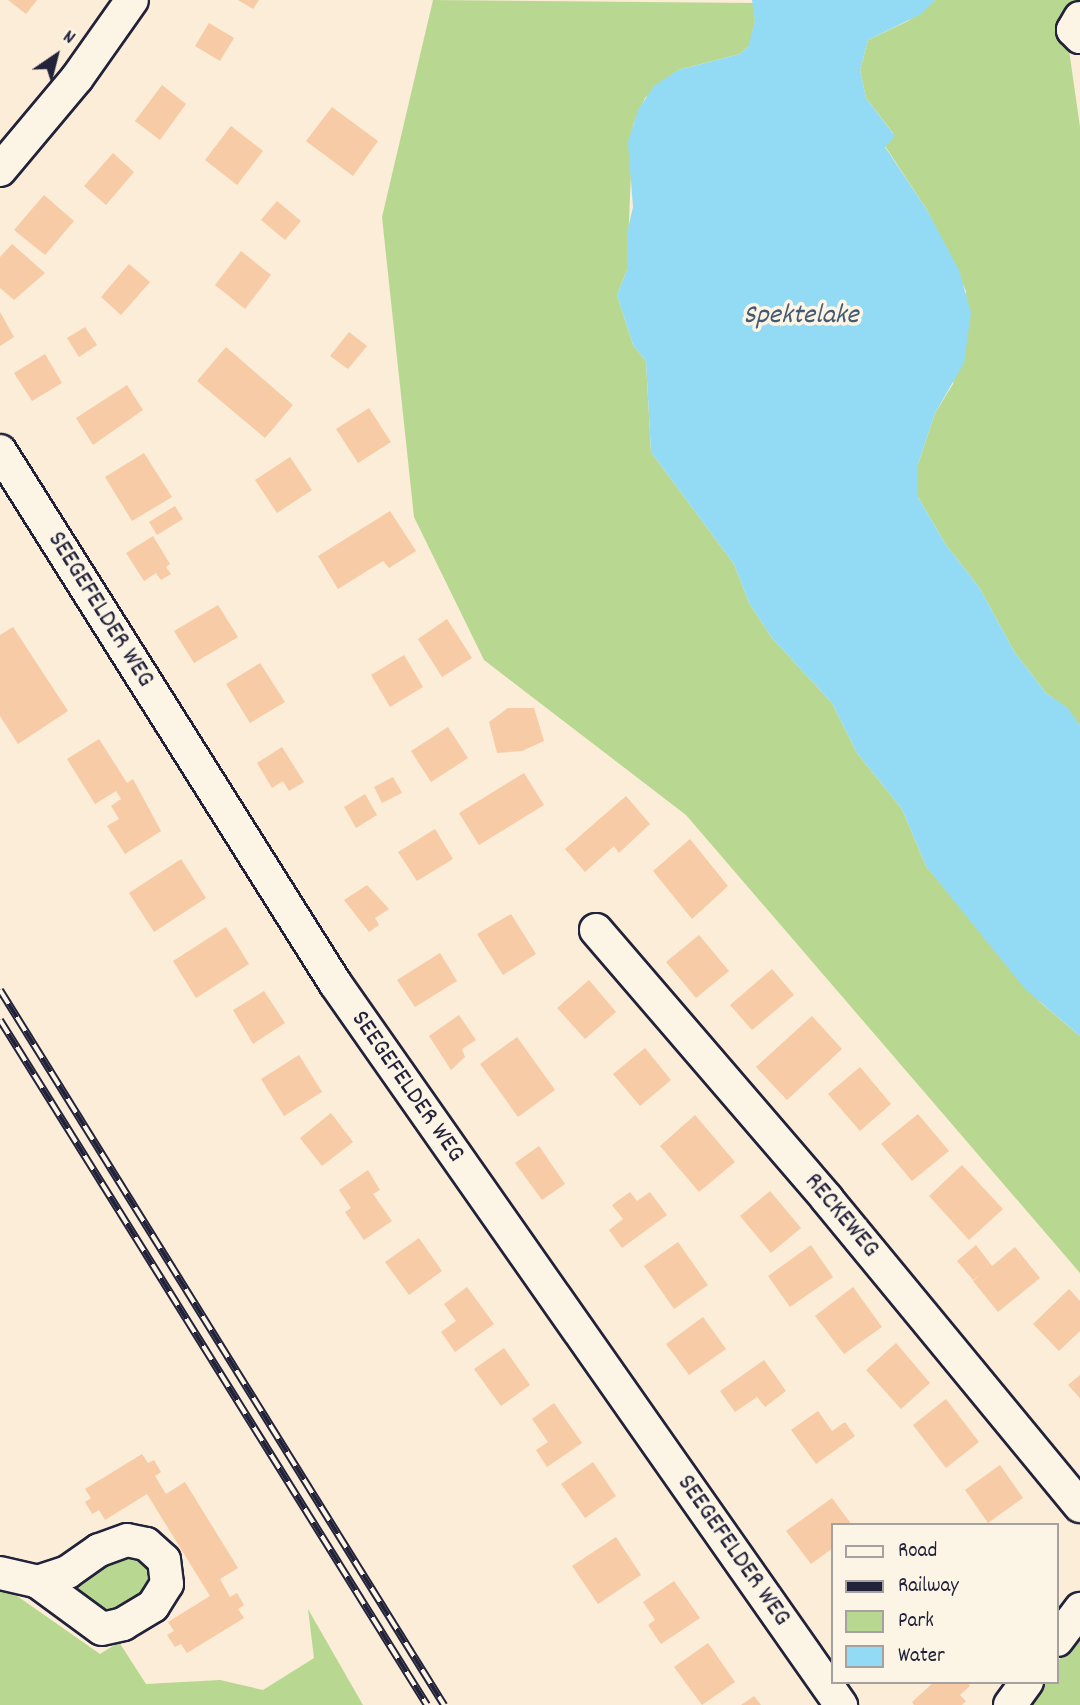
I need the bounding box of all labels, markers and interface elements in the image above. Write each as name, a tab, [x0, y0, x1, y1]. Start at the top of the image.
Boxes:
north arrow	[21, 21, 91, 91]
text: N	[57, 25, 80, 52]
water label: Spektelake	[743, 300, 859, 334]
street label: SEEGEFELDER WEG	[40, 526, 160, 694]
street label: SEEGEFELDER WEG	[343, 1005, 471, 1169]
street label: RECKEWEG	[797, 1167, 885, 1265]
street label: SEEGEFELDER WEG	[669, 1469, 797, 1633]
legend	[832, 1523, 1059, 1684]
text: Road	[898, 1537, 937, 1567]
text: Railway	[898, 1572, 959, 1602]
text: Park	[898, 1607, 934, 1637]
text: Water	[898, 1642, 945, 1672]

